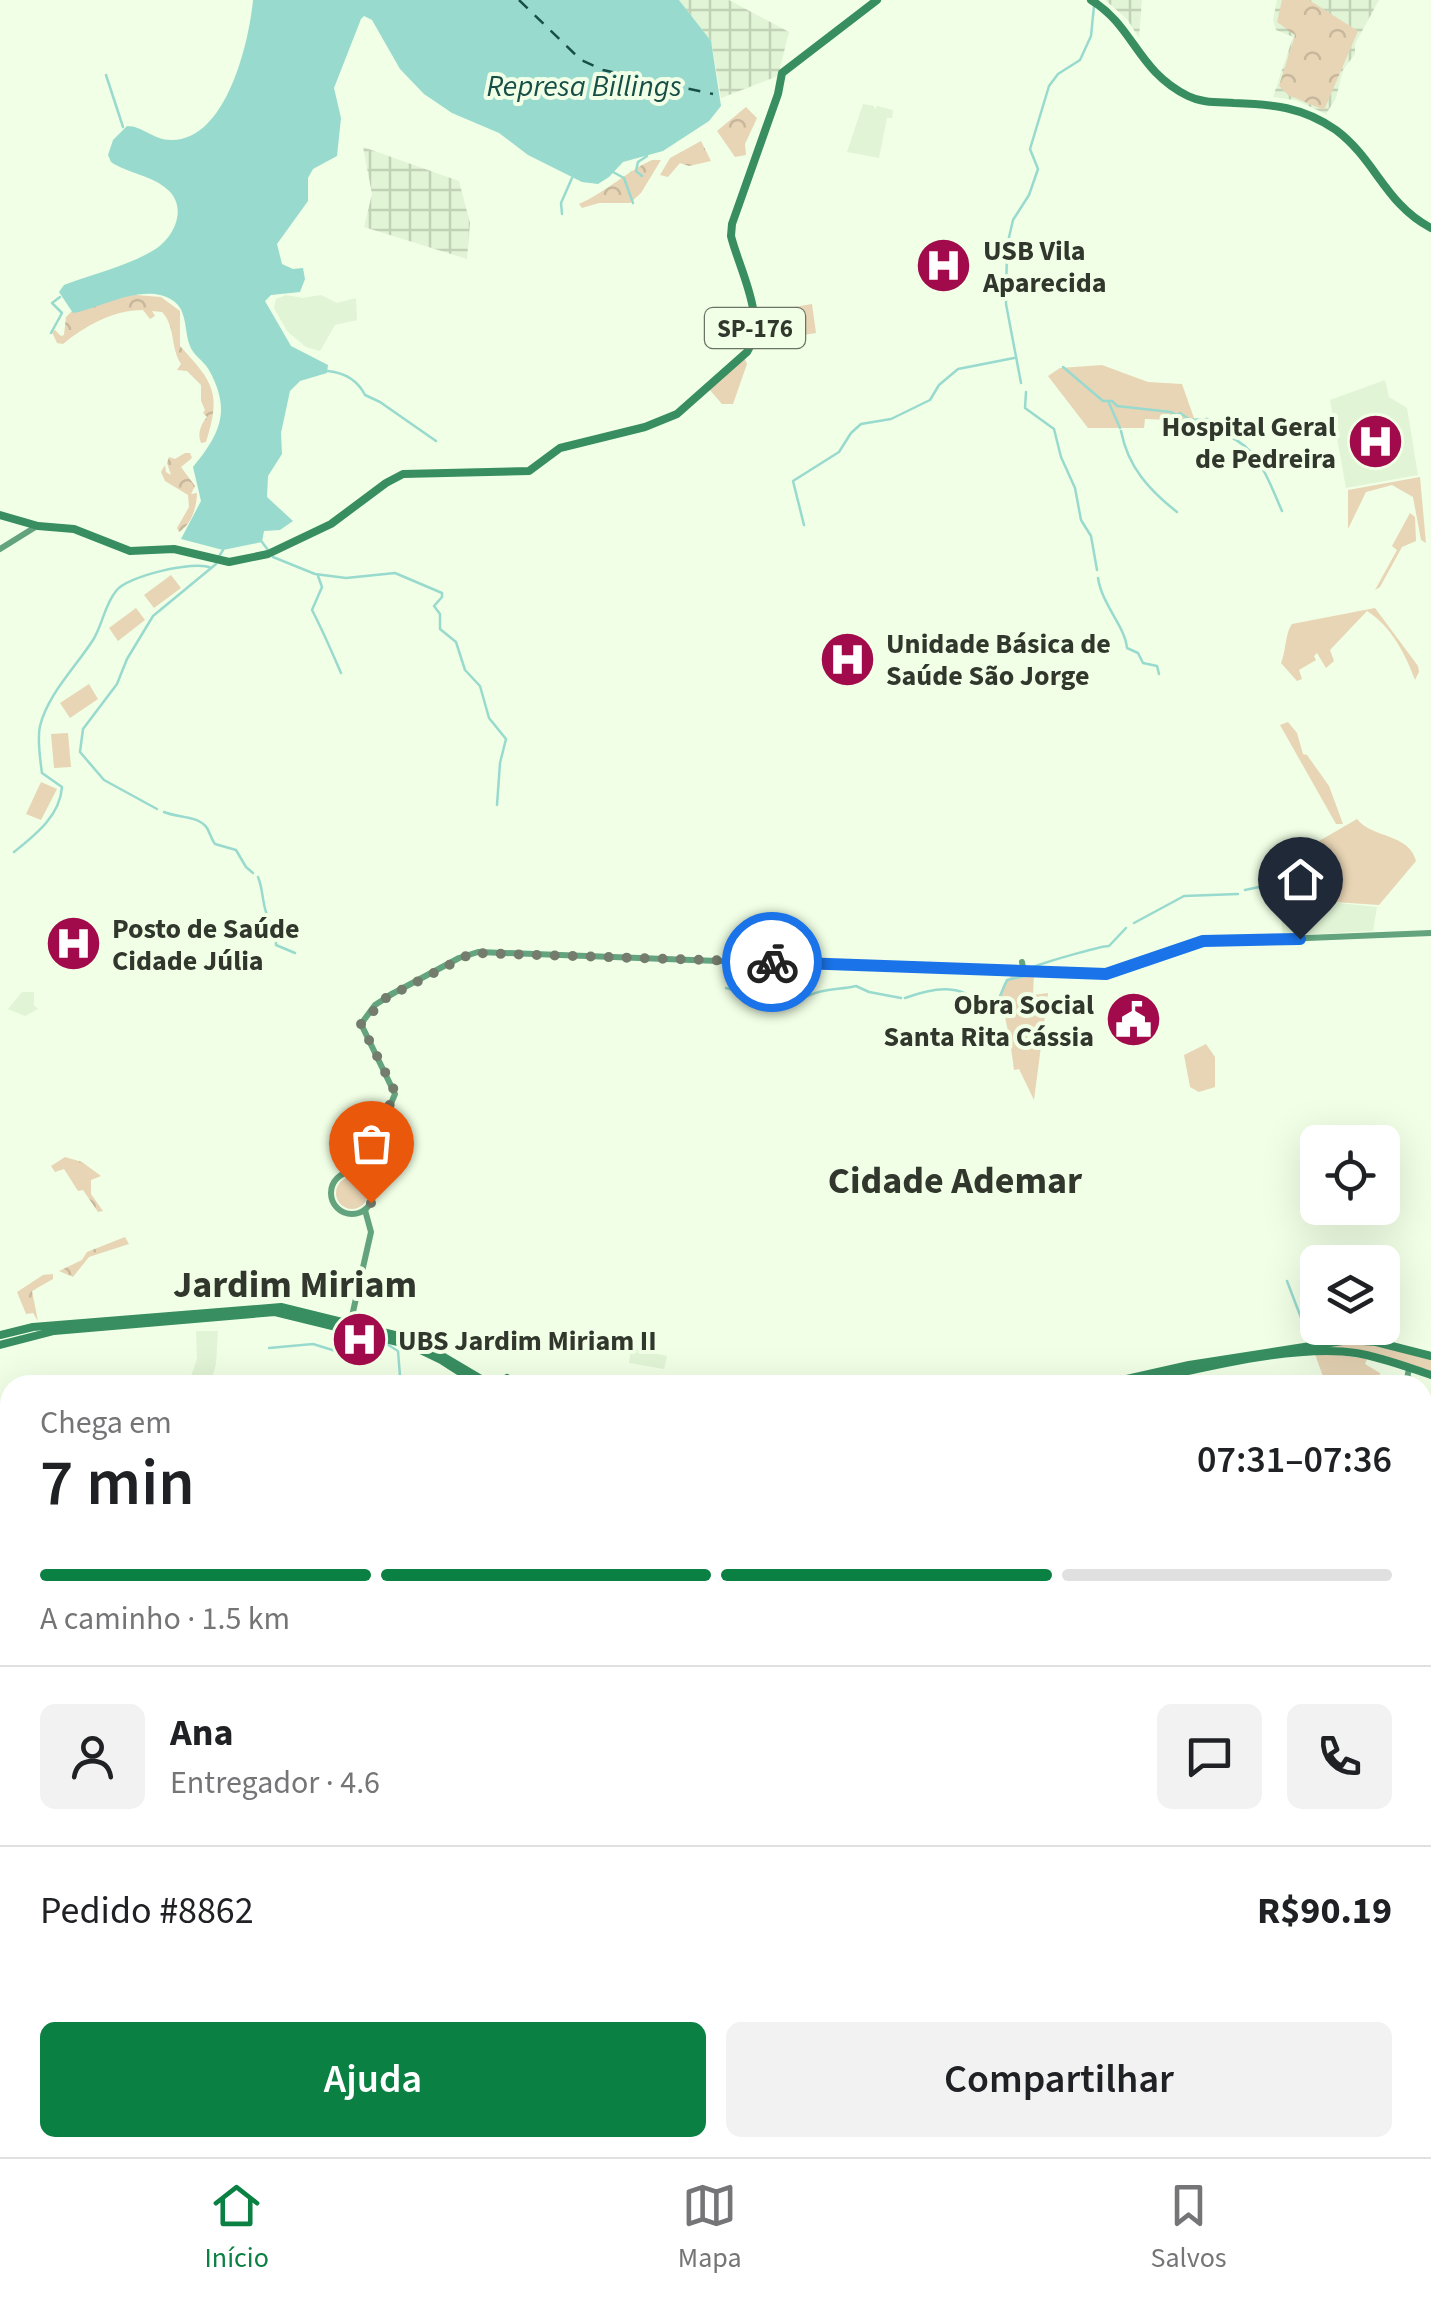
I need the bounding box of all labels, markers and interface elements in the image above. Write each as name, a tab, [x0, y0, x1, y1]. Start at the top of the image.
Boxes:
water label: Represa Billings	[486, 65, 682, 108]
place label: USB Vila Aparecida	[982, 231, 1107, 303]
hospital icon: USB Vila Aparecida	[914, 236, 974, 296]
road number: SP-176	[705, 308, 805, 348]
place label: Hospital Geral de Pedreira	[1162, 407, 1336, 479]
hospital icon: Hospital Geral de Pedreira	[1345, 412, 1405, 472]
place label: Unidade Básica de Saúde São Jorge	[886, 624, 1111, 696]
hospital icon: Unidade Básica de Saúde São Jorge	[817, 629, 877, 689]
pin	[1258, 837, 1343, 940]
icon: home	[1273, 852, 1328, 907]
place label: Posto de Saúde Cidade Júlia	[112, 909, 300, 981]
courier	[722, 912, 822, 1012]
hospital icon: Posto de Saúde Cidade Júlia	[43, 914, 103, 974]
icon: bike	[745, 935, 800, 990]
place label: Obra Social Santa Rita Cássia	[883, 985, 1094, 1057]
public building icon: Obra Social Santa Rita Cássia	[1103, 990, 1163, 1050]
pin	[329, 1101, 414, 1204]
icon: bag	[344, 1116, 399, 1171]
map controls	[1300, 1125, 1400, 1345]
button: locate	[1300, 1125, 1400, 1225]
district label: Cidade Ademar	[828, 1154, 1083, 1208]
button: layers	[1300, 1245, 1400, 1345]
district label: Jardim Miriam	[173, 1258, 417, 1312]
hospital icon: UBS Jardim Miriam II	[329, 1310, 389, 1370]
place label: UBS Jardim Miriam II	[398, 1321, 657, 1361]
text: Chega em	[40, 1400, 172, 1446]
text: 07:31–07:36	[1197, 1433, 1392, 1487]
text: 7 min	[40, 1437, 195, 1530]
text: A caminho · 1.5 km	[40, 1596, 290, 1642]
button: person	[40, 1704, 145, 1809]
button: chat	[1157, 1704, 1262, 1809]
button: phone	[1287, 1704, 1392, 1809]
text: Ana	[170, 1706, 234, 1760]
text: Entregador · 4.6	[170, 1760, 380, 1806]
text: Pedido #8862	[40, 1884, 254, 1938]
text: R$90.19	[1257, 1884, 1392, 1938]
button: Ajuda	[40, 2022, 706, 2137]
button: Compartilhar	[726, 2022, 1392, 2137]
tab: Início	[204, 2178, 269, 2278]
tab: Mapa	[678, 2178, 742, 2278]
tab: Salvos	[1150, 2178, 1227, 2278]

